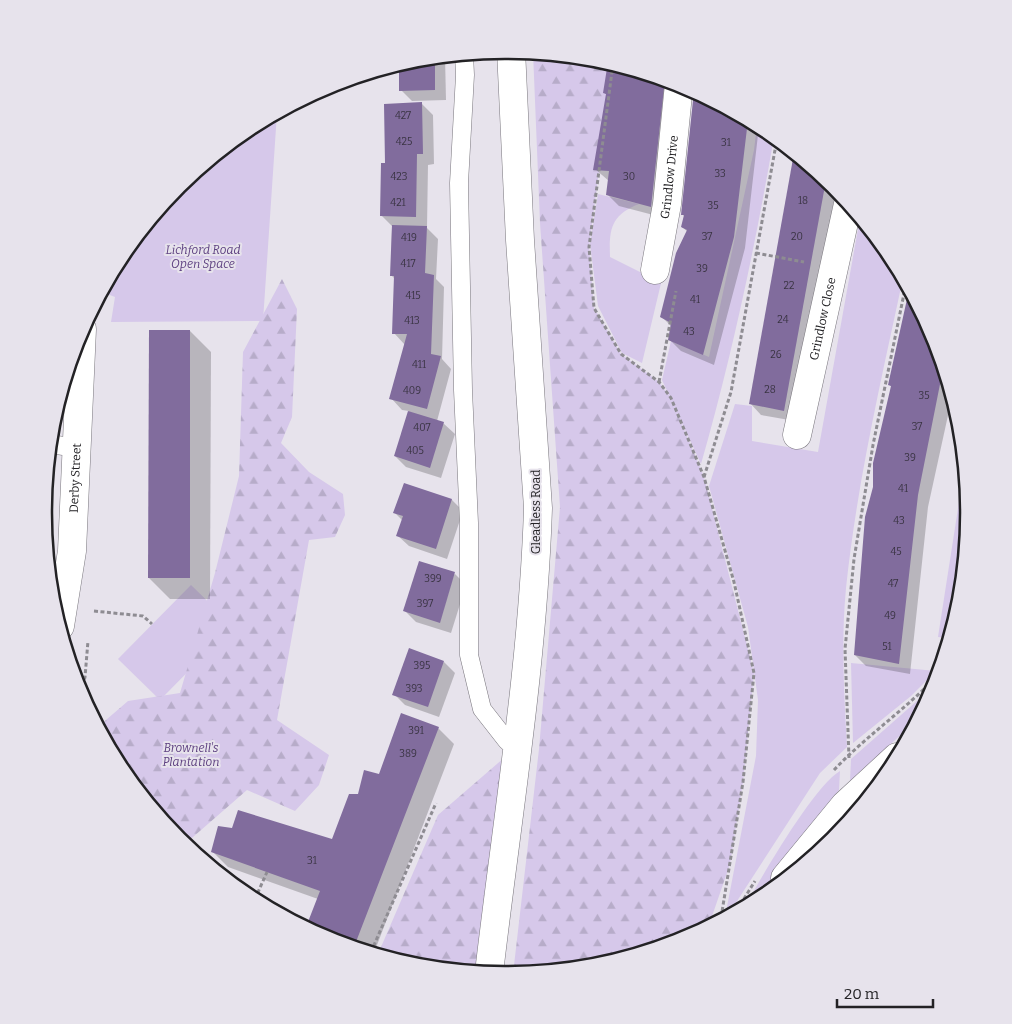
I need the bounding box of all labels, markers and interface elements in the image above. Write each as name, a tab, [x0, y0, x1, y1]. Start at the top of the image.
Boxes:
house number: 427	[395, 110, 411, 122]
street label: Grindlow Drive	[657, 135, 681, 220]
house number: 425	[396, 136, 412, 148]
house number: 31	[721, 137, 731, 149]
house number: 33	[714, 168, 726, 180]
house number: 423	[391, 171, 408, 183]
house number: 30	[623, 171, 635, 183]
house number: 18	[798, 195, 808, 207]
house number: 421	[390, 197, 406, 209]
house number: 35	[707, 200, 719, 212]
house number: 37	[702, 231, 712, 243]
house number: 20	[791, 231, 803, 243]
house number: 419	[401, 232, 417, 244]
park label: Lichford Road Open Space	[166, 243, 241, 271]
house number: 417	[401, 258, 415, 270]
house number: 39	[696, 263, 708, 275]
street label: Grindlow Close	[807, 276, 839, 362]
house number: 22	[784, 280, 794, 292]
house number: 415	[405, 290, 421, 302]
house number: 41	[690, 294, 700, 306]
house number: 24	[777, 314, 789, 326]
house number: 413	[404, 315, 420, 327]
house number: 43	[683, 326, 695, 338]
house number: 26	[770, 349, 782, 361]
house number: 411	[412, 359, 426, 371]
house number: 28	[764, 384, 776, 396]
house number: 409	[403, 385, 421, 397]
house number: 35	[918, 390, 930, 402]
house number: 37	[912, 421, 922, 433]
house number: 407	[413, 422, 431, 434]
street label: Derby Street	[67, 442, 84, 513]
house number: 405	[406, 445, 424, 457]
house number: 39	[904, 452, 916, 464]
street label: Gleadless Road	[529, 470, 543, 554]
house number: 41	[898, 483, 908, 495]
house number: 43	[893, 515, 905, 527]
house number: 45	[890, 546, 902, 558]
house number: 399	[424, 573, 442, 585]
house number: 47	[888, 578, 898, 590]
house number: 397	[417, 598, 433, 610]
house number: 49	[884, 610, 896, 622]
house number: 51	[882, 641, 892, 653]
house number: 395	[414, 660, 430, 672]
house number: 393	[405, 683, 423, 695]
house number: 391	[408, 725, 424, 737]
park label: Brownell's Plantation	[162, 741, 220, 769]
house number: 389	[399, 748, 417, 760]
house number: 31	[307, 855, 317, 867]
scale bar	[837, 976, 933, 1008]
text: 20 m	[844, 985, 880, 1003]

